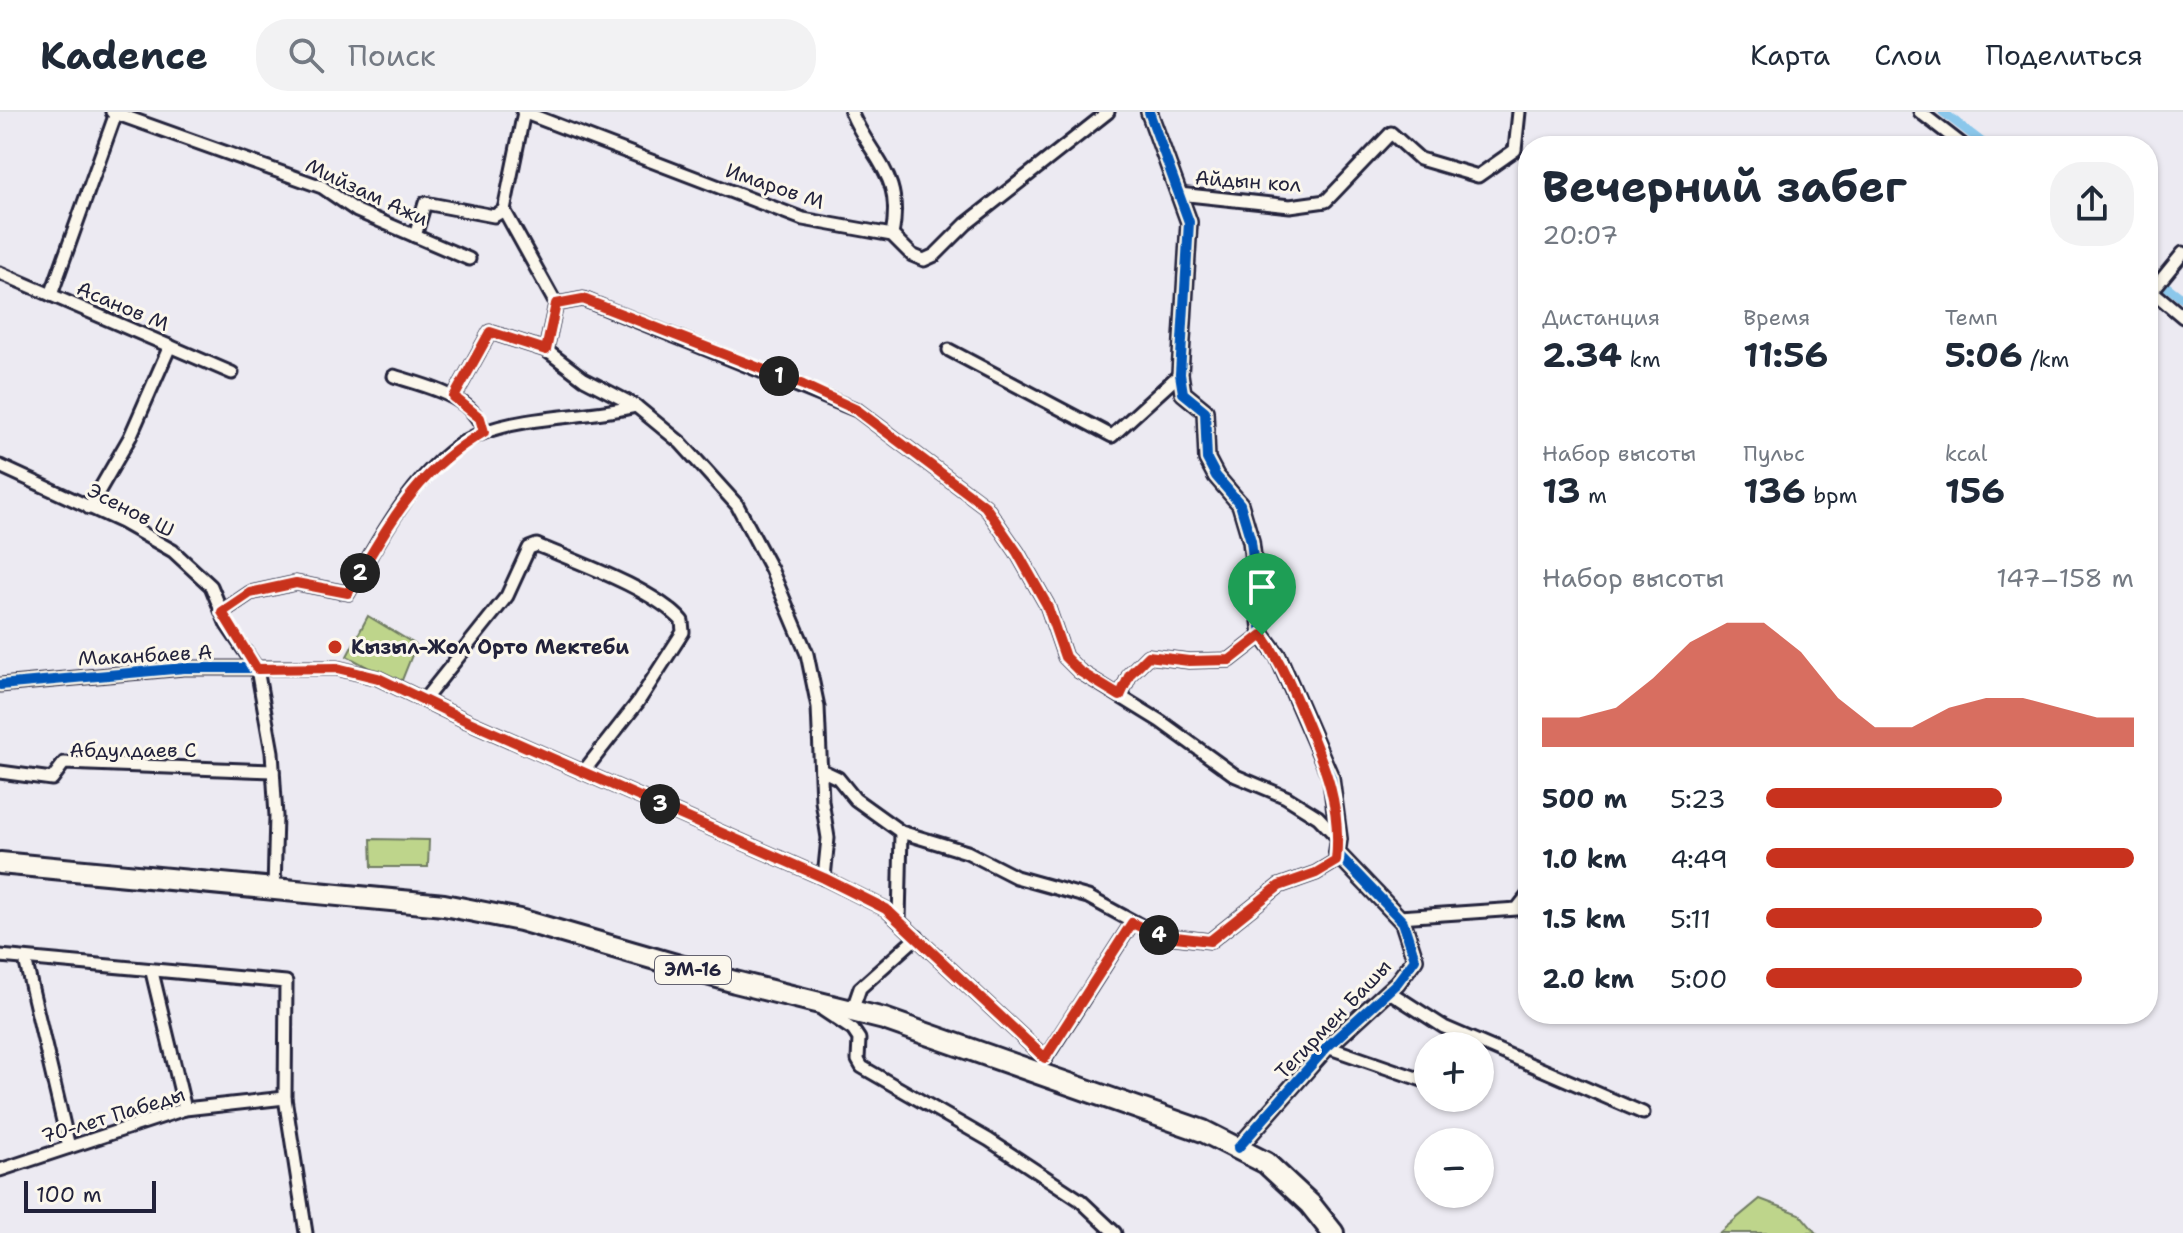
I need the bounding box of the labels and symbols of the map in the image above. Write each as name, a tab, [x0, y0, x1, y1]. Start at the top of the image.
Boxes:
street label: Мийзам Ажи	[301, 152, 433, 232]
street label: Имаров М	[722, 157, 828, 215]
street label: Айдын кол	[1194, 164, 1302, 198]
street label: Асанов М	[73, 275, 173, 337]
pin: 1	[759, 356, 799, 396]
street label: Эсенов Ш	[83, 477, 179, 543]
pin: 2	[340, 553, 380, 593]
pin	[1228, 553, 1296, 635]
place label: Кызыл-Жол Орто Мектеби	[351, 634, 629, 660]
marker: Кызыл-Жол Орто Мектеби	[326, 638, 344, 656]
street label: Маканбаев А	[77, 639, 213, 671]
street label: Абдулдаев С	[69, 737, 197, 763]
pin: 3	[640, 784, 680, 824]
pin: 4	[1139, 915, 1179, 955]
street label: Тегирмен Башы	[1269, 954, 1397, 1084]
road number: ЭМ-16	[655, 956, 731, 984]
street label: 70-лет Пабеды	[38, 1081, 188, 1149]
scale bar	[24, 1177, 156, 1213]

